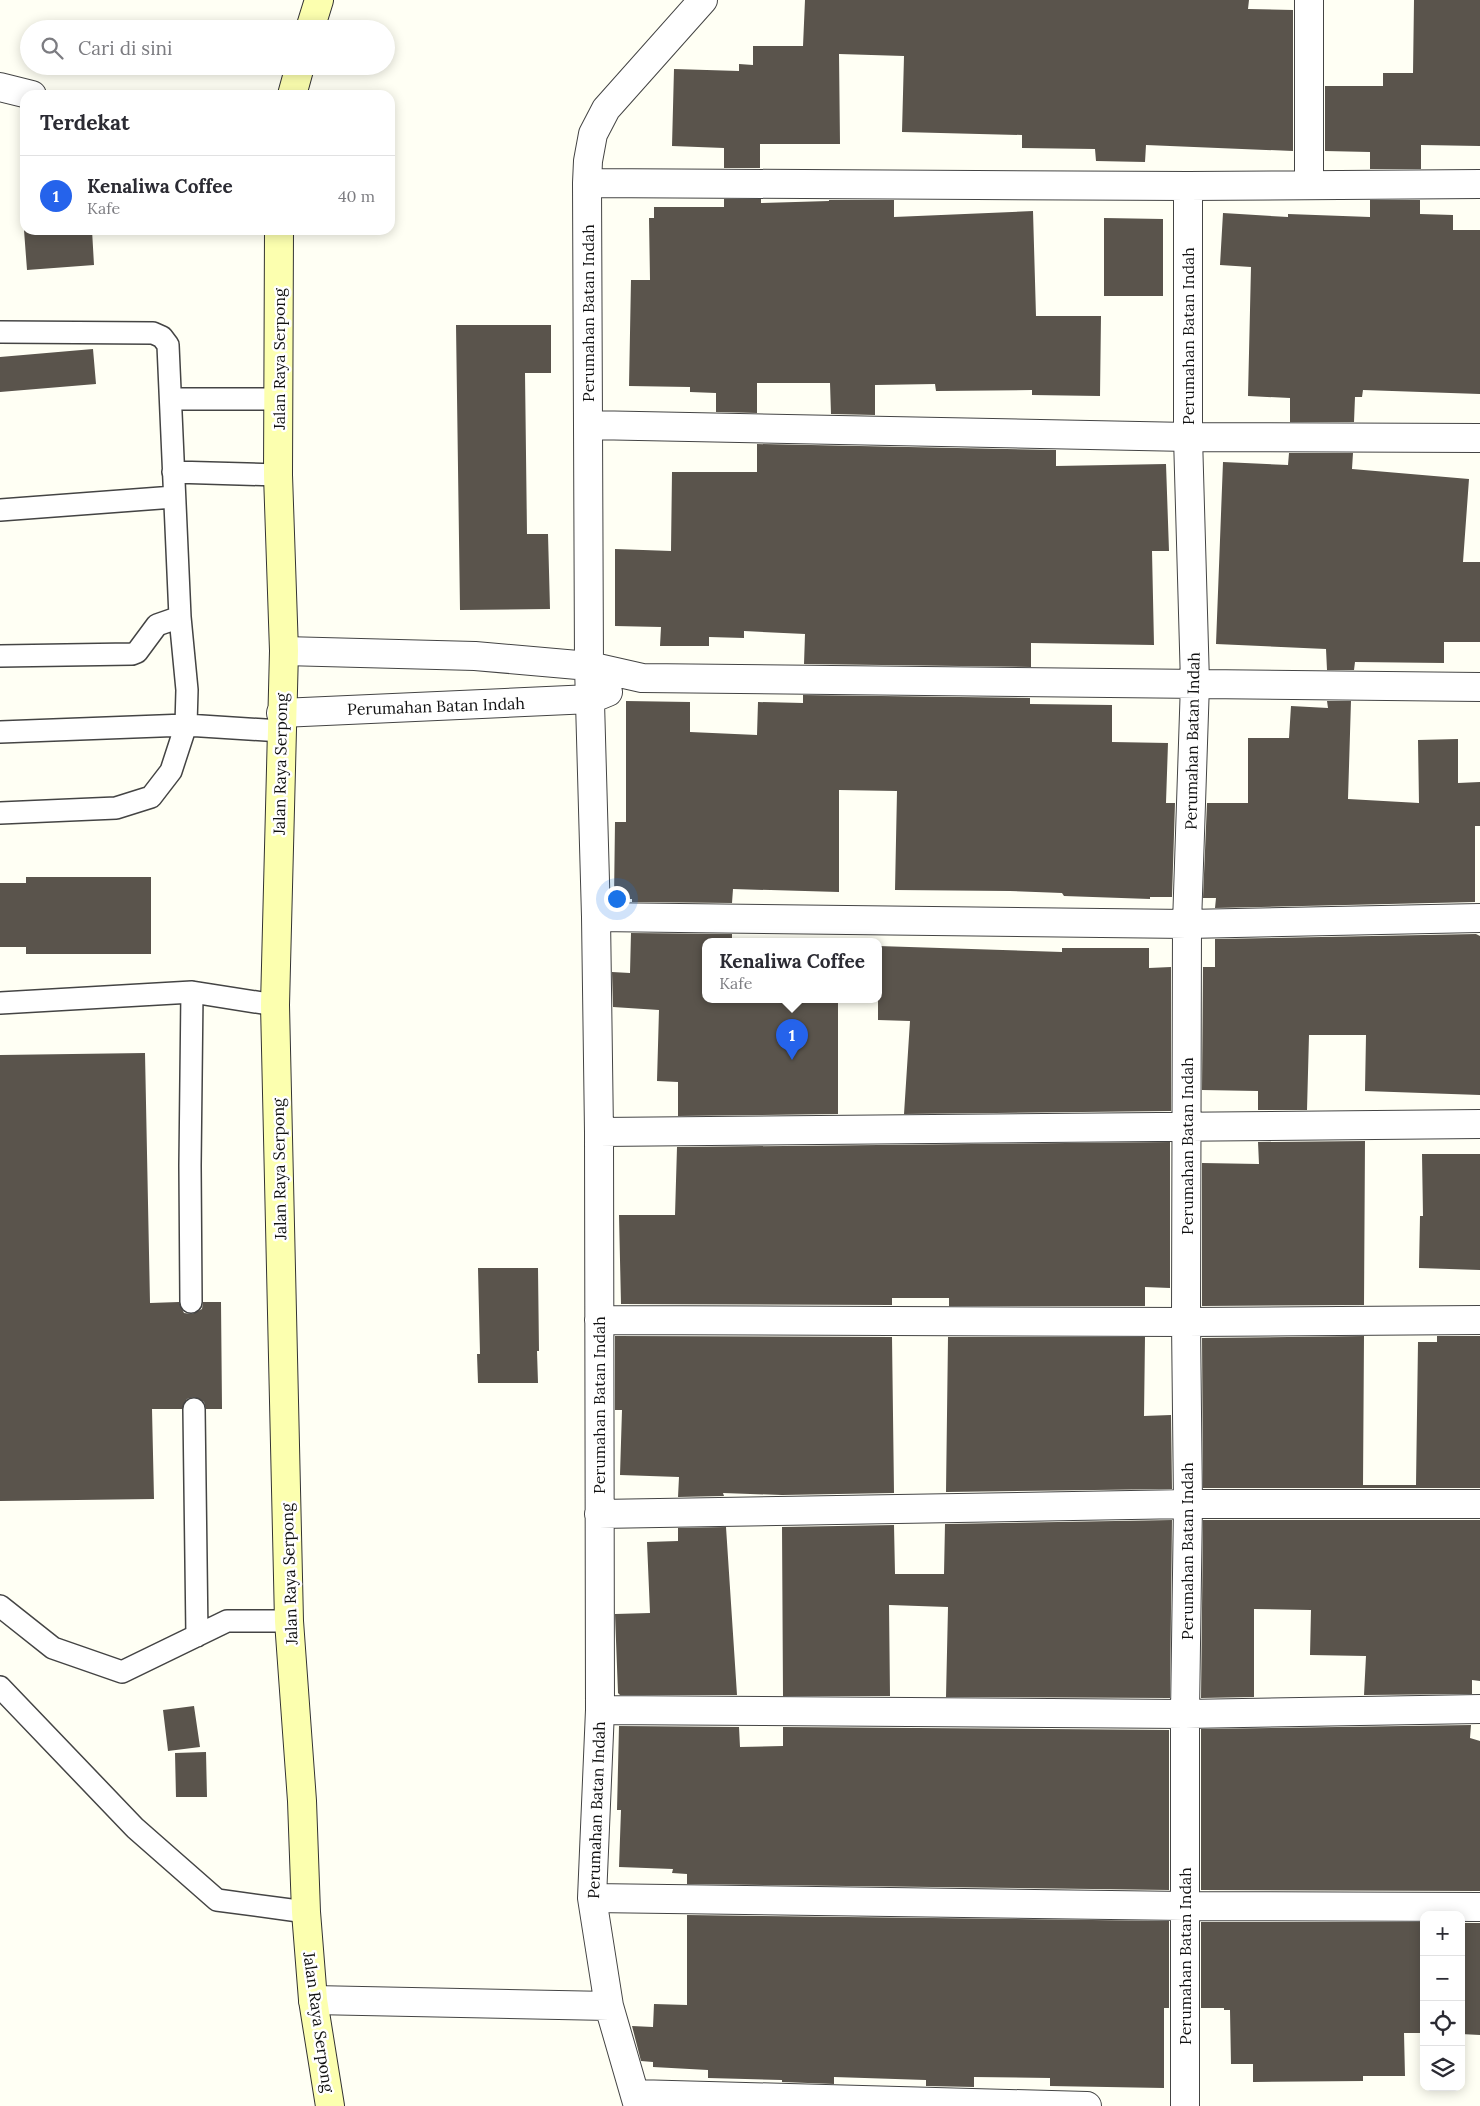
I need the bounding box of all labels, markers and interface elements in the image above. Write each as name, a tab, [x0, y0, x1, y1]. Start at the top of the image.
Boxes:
search box	[20, 20, 395, 75]
icon: search	[38, 34, 66, 62]
text: Cari di sini	[78, 36, 172, 60]
text: Terdekat	[40, 109, 130, 136]
text: Kenaliwa Coffee	[87, 174, 233, 198]
text: 1	[53, 186, 59, 206]
text: 40 m	[338, 186, 375, 206]
text: Kafe	[87, 198, 120, 218]
street label: Perumahan Batan Indah	[578, 224, 598, 402]
street label: Perumahan Batan Indah	[1178, 247, 1198, 425]
street label: Jalan Raya Serpong	[269, 287, 289, 431]
street label: Perumahan Batan Indah	[1180, 652, 1204, 830]
street label: Jalan Raya Serpong	[269, 692, 291, 836]
street label: Perumahan Batan Indah	[347, 693, 526, 719]
your location	[604, 886, 630, 912]
popup	[702, 938, 882, 1003]
text: Kenaliwa Coffee	[719, 949, 865, 973]
text: Kafe	[719, 973, 752, 993]
pin: 1	[776, 1019, 808, 1060]
street label: Perumahan Batan Indah	[1177, 1057, 1197, 1235]
street label: Jalan Raya Serpong	[268, 1097, 290, 1241]
street label: Perumahan Batan Indah	[589, 1316, 609, 1494]
street label: Perumahan Batan Indah	[1177, 1462, 1197, 1640]
street label: Jalan Raya Serpong	[276, 1502, 302, 1646]
street label: Perumahan Batan Indah	[583, 1720, 609, 1899]
street label: Perumahan Batan Indah	[1175, 1867, 1195, 2045]
map controls	[1420, 1911, 1465, 2091]
button: +	[1420, 1911, 1465, 1956]
street label: Jalan Raya Serpong	[299, 1949, 339, 2095]
button: −	[1420, 1956, 1465, 2001]
button: locate	[1420, 2001, 1465, 2046]
button: layers	[1420, 2046, 1465, 2091]

